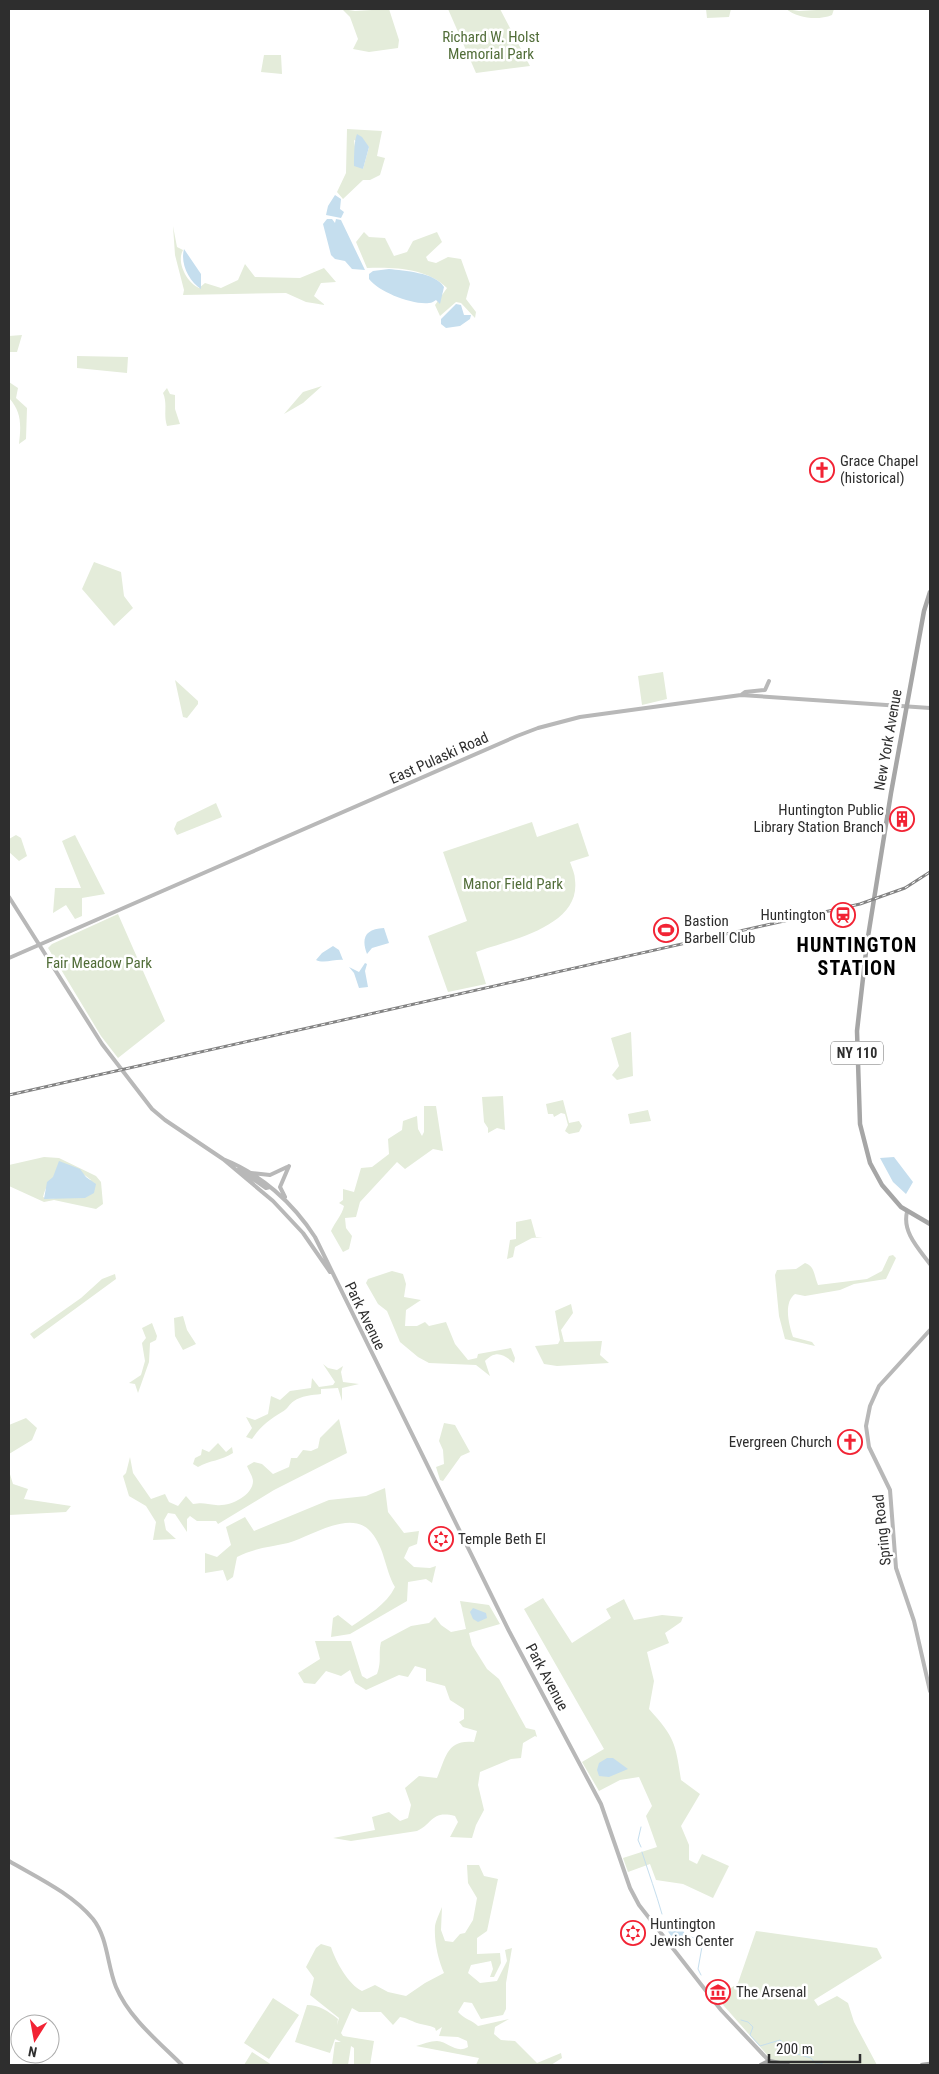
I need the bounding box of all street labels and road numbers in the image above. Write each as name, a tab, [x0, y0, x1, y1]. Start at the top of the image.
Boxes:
street label: New York Avenue	[870, 688, 906, 792]
street label: East Pulaski Road	[387, 728, 491, 788]
road number: NY 110	[831, 1042, 883, 1064]
street label: Park Avenue	[341, 1279, 389, 1353]
street label: Spring Road	[869, 1494, 895, 1566]
street label: Park Avenue	[522, 1640, 572, 1714]

